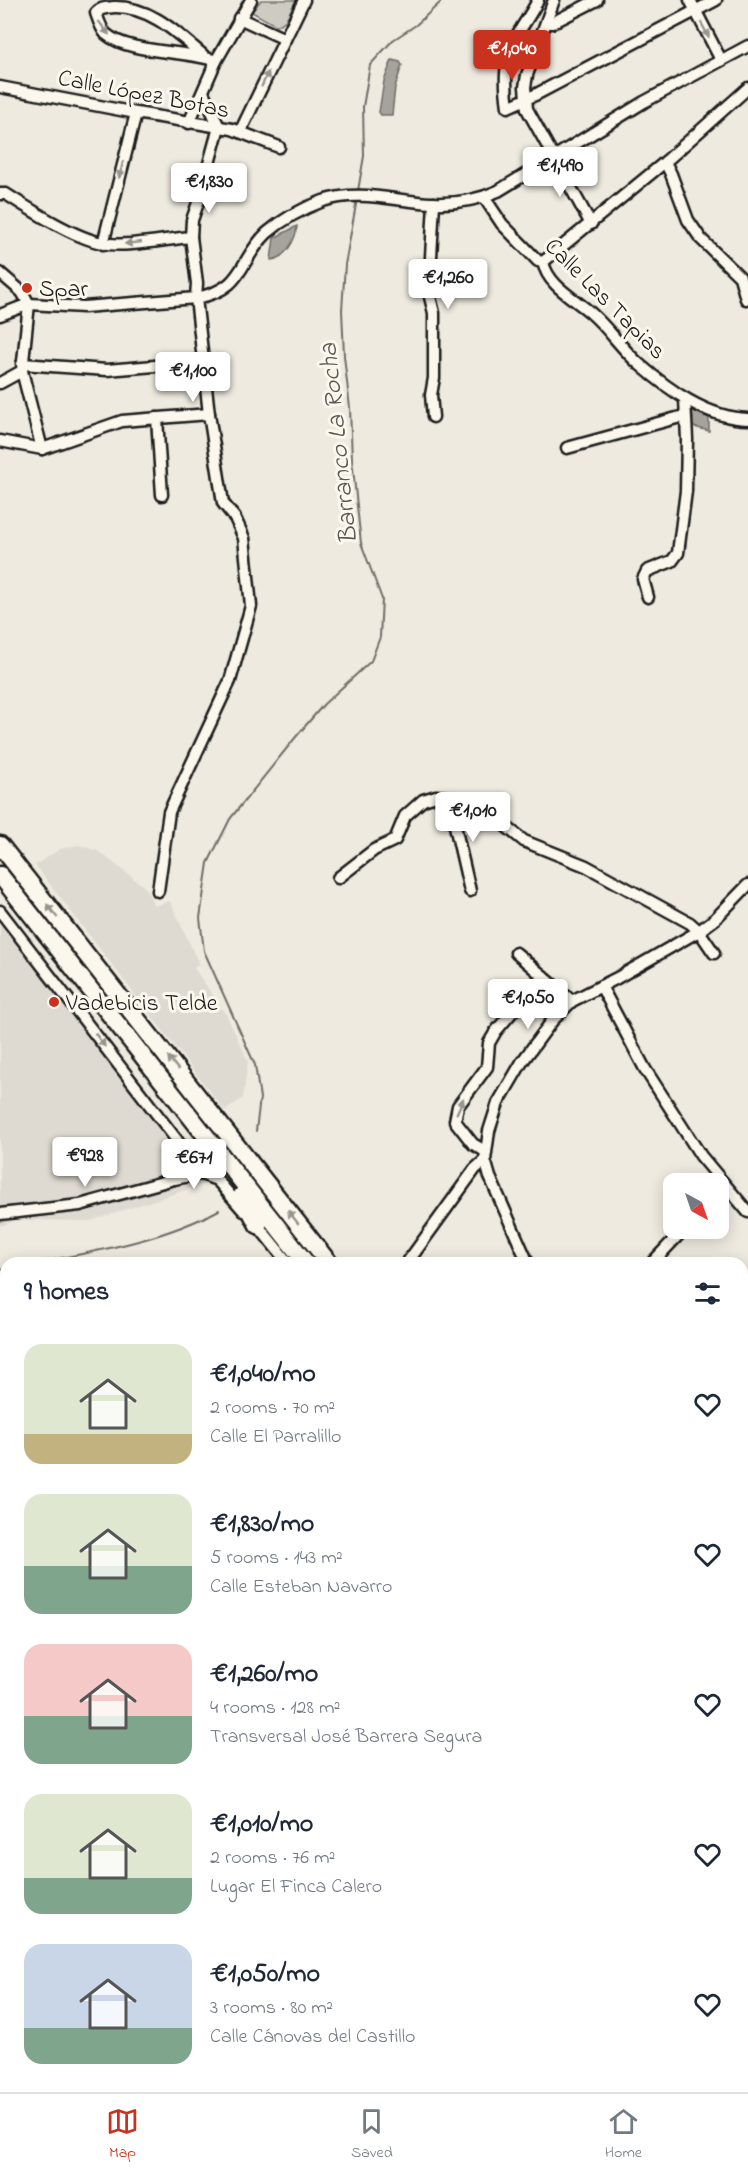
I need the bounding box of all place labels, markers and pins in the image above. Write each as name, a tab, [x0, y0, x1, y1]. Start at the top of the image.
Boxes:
pin: €1,040	[463, 30, 561, 81]
pin: €1,490	[511, 147, 609, 198]
pin: €1,830	[160, 163, 258, 214]
pin: €1,260	[399, 259, 497, 310]
place label: Spar	[39, 273, 88, 308]
marker: Spar	[20, 281, 34, 295]
pin: €1,100	[144, 352, 242, 403]
pin: €1,010	[424, 792, 522, 843]
pin: €1,050	[479, 979, 577, 1030]
place label: Vadebicis Telde	[65, 987, 218, 1022]
marker: Vadebicis Telde	[47, 995, 61, 1009]
pin: €928	[49, 1137, 121, 1188]
pin: €671	[158, 1139, 230, 1190]

